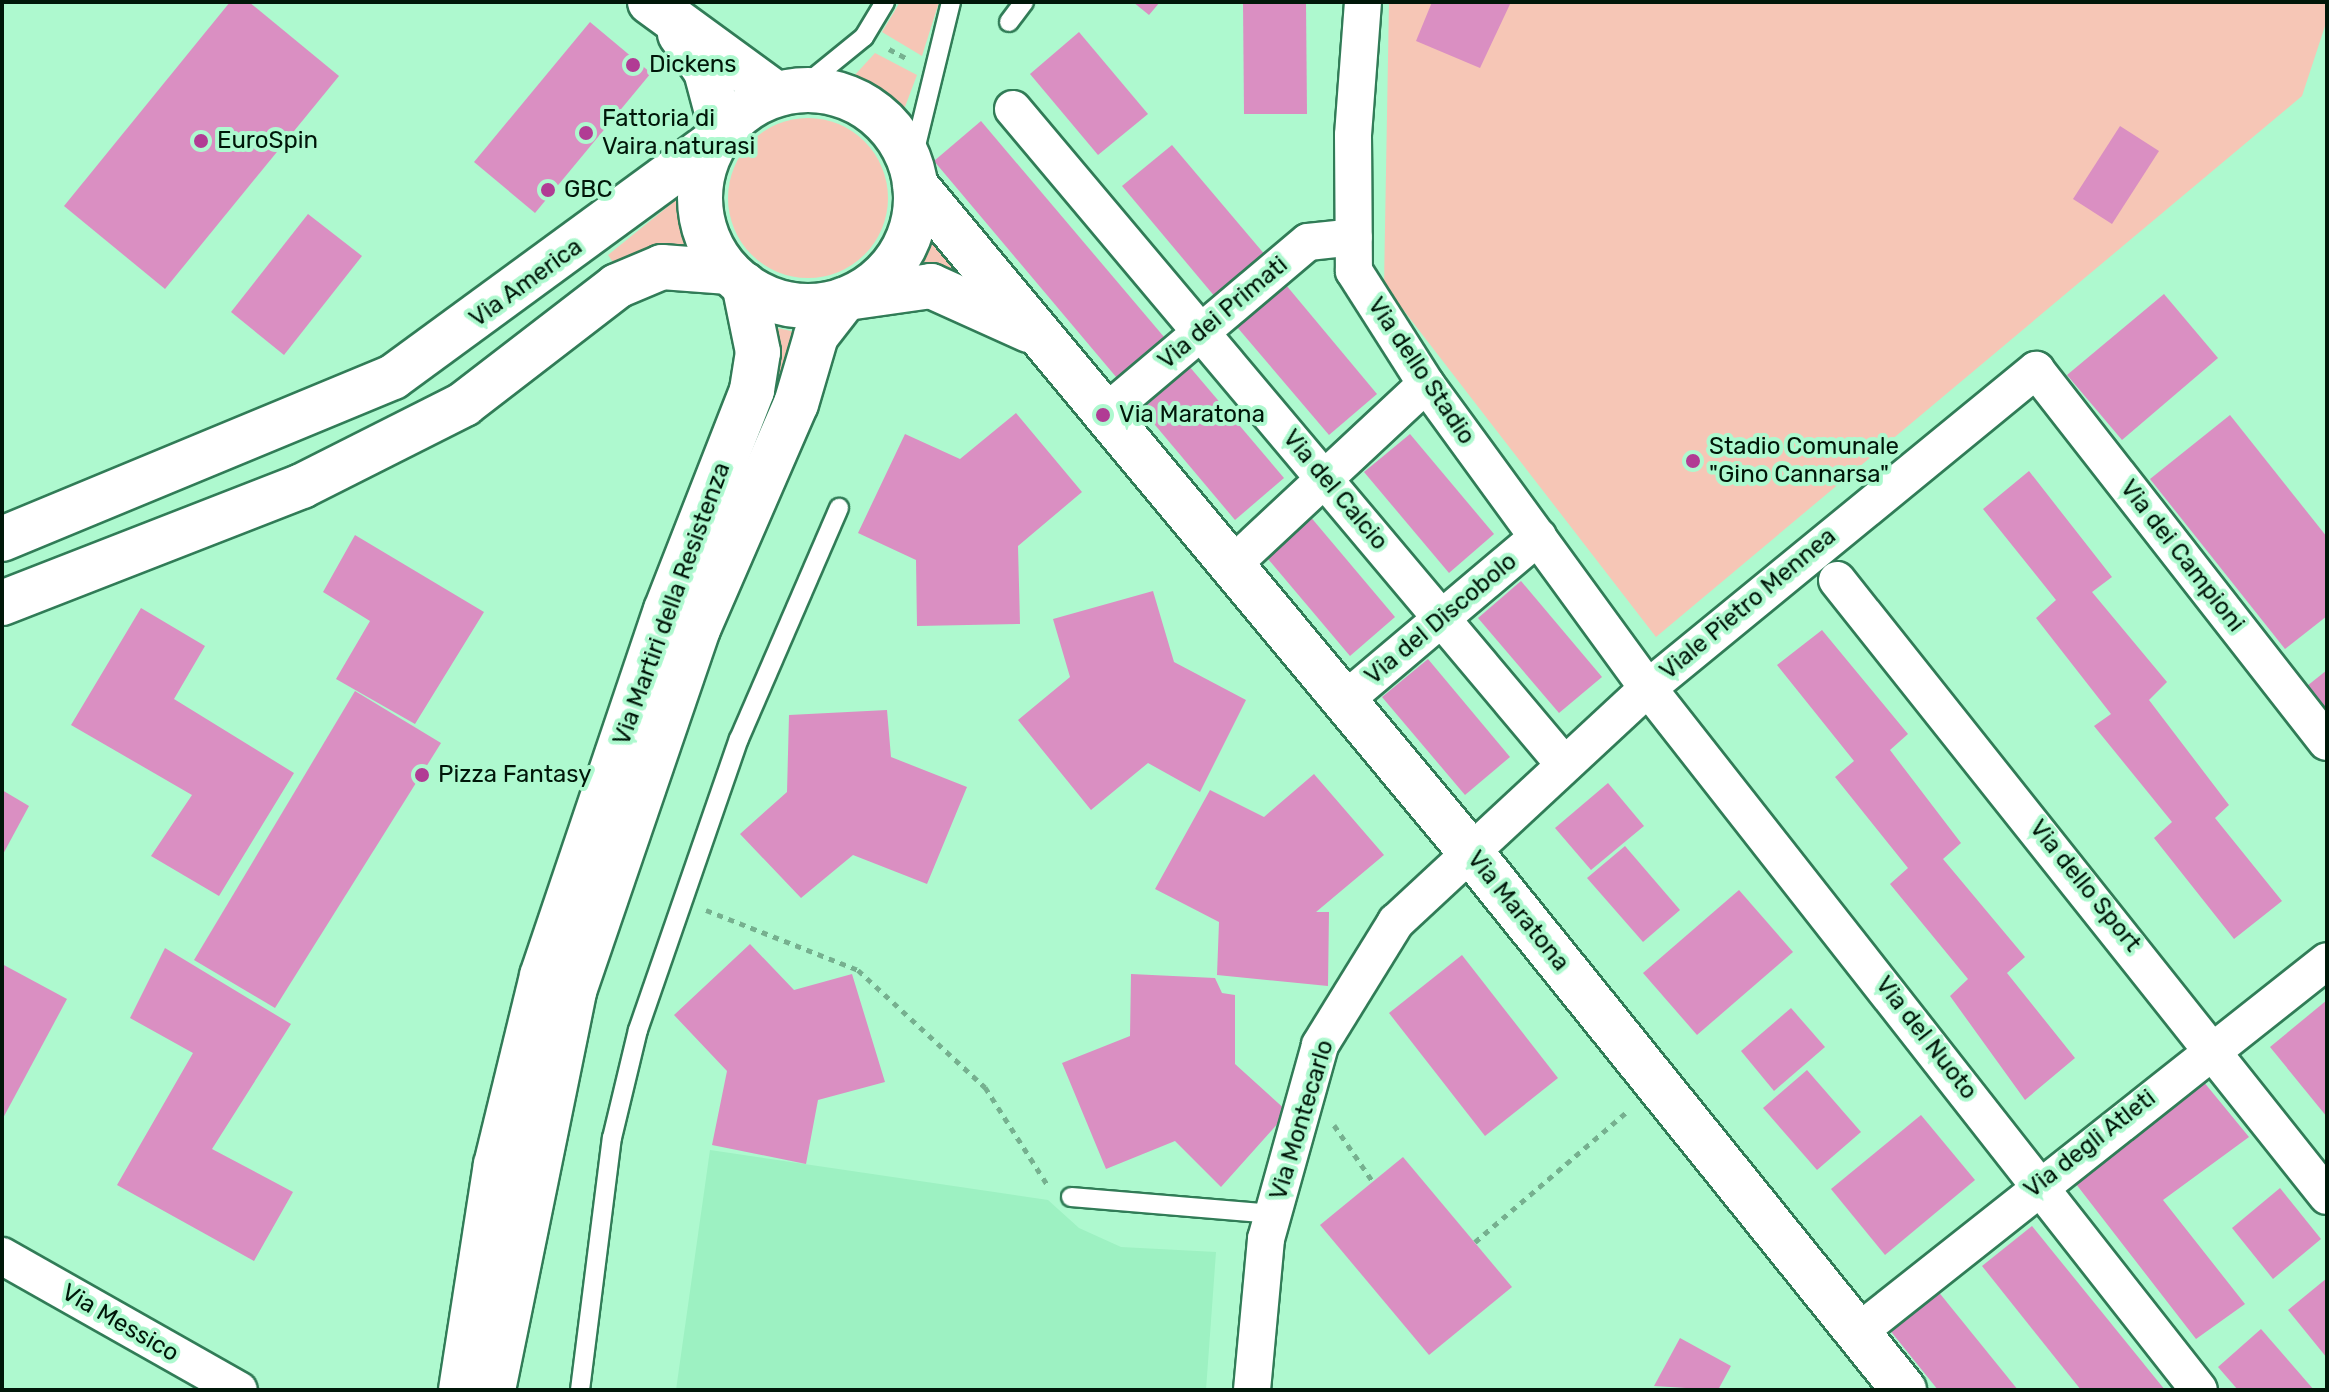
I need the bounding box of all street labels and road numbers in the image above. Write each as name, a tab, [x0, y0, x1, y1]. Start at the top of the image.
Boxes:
street label: Via America	[464, 232, 588, 334]
street label: Via dei Primati	[1152, 251, 1294, 375]
street label: Via dello Stadio	[1361, 292, 1481, 450]
street label: Via del Calcio	[1276, 424, 1394, 556]
street label: Via Martiri della Resistenza	[607, 459, 737, 749]
street label: Via dei Campioni	[2114, 474, 2250, 638]
street label: Viale Pietro Mennea	[1654, 522, 1842, 686]
street label: Via del Discobolo	[1359, 547, 1523, 691]
street label: Via dello Sport	[2023, 814, 2147, 958]
street label: Via Maratona	[1461, 845, 1575, 977]
street label: Via del Nuoto	[1869, 971, 1983, 1105]
street label: Via Montecarlo	[1264, 1036, 1340, 1204]
street label: Via degli Atleti	[2018, 1084, 2162, 1204]
street label: Via Messico	[56, 1278, 184, 1368]

